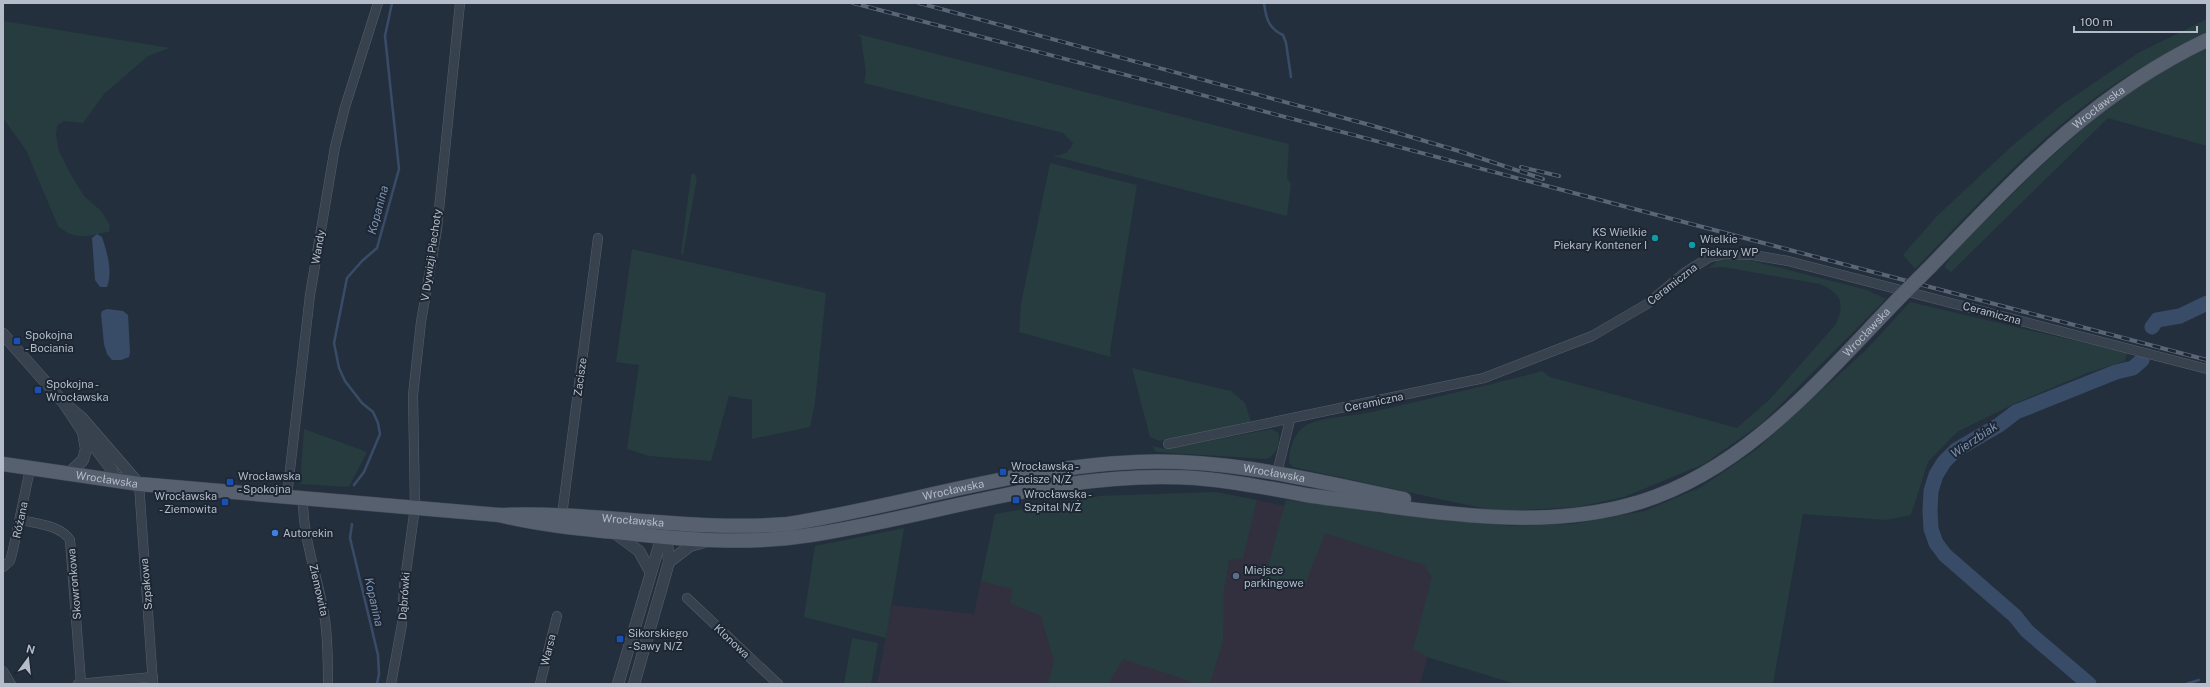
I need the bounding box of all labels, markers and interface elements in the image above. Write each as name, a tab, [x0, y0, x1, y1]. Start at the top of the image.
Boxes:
scale bar	[2074, 8, 2197, 34]
text: 100 m	[2080, 15, 2113, 29]
street label: Wrocławska	[2070, 84, 2127, 131]
water label: Kopanina	[365, 184, 391, 236]
street label: V Dywizji Piechoty	[419, 208, 443, 302]
place label: KS Wielkie Piekary Kontener I	[1553, 226, 1647, 251]
street label: Wandy	[309, 229, 327, 265]
marker: KS Wielkie Piekary Kontener I	[1650, 233, 1660, 243]
place label: Wielkie Piekary WP	[1700, 233, 1758, 258]
marker: Wielkie Piekary WP	[1687, 240, 1697, 250]
street label: Ceramiczna	[1645, 261, 1699, 307]
street label: Ceramiczna	[1962, 299, 2022, 327]
street label: Wrocławska	[1841, 305, 1893, 359]
place label: Spokojna - Bociania	[25, 329, 74, 354]
marker: Spokojna - Bociania	[12, 336, 22, 346]
street label: Zacisze	[571, 357, 589, 397]
place label: Spokojna - Wrocławska	[46, 378, 109, 403]
marker: Spokojna - Wrocławska	[33, 385, 43, 395]
street label: Ceramiczna	[1344, 390, 1404, 414]
water label: Wierzbiak	[1948, 419, 2000, 461]
place label: Wrocławska - Zacisze N/Ż	[1011, 460, 1079, 485]
street label: Wrocławska	[1243, 462, 1306, 484]
marker: Wrocławska - Zacisze N/Ż	[998, 467, 1008, 477]
street label: Wrocławska	[75, 469, 139, 490]
place label: Wrocławska - Spokojna	[238, 470, 301, 495]
marker: Wrocławska - Spokojna	[225, 477, 235, 487]
street label: Wrocławska	[921, 477, 985, 502]
place label: Wrocławska - Szpital N/Ż	[1024, 488, 1092, 513]
place label: Wrocławska - Ziemowita	[154, 490, 217, 515]
marker: Wrocławska - Szpital N/Ż	[1011, 495, 1021, 505]
marker: Wrocławska - Ziemowita	[220, 497, 230, 507]
street label: Różana	[10, 501, 30, 539]
street label: Wrocławska	[601, 512, 665, 529]
place label: Autorekin	[283, 527, 333, 539]
marker: Autorekin	[270, 528, 280, 538]
street label: Skowronkowa	[65, 548, 83, 620]
street label: Szpakowa	[138, 558, 154, 610]
street label: Ziemowita	[307, 563, 331, 617]
place label: Miejsce parkingowe	[1244, 564, 1304, 589]
marker: Miejsce parkingowe	[1231, 571, 1241, 581]
street label: Dąbrówki	[396, 572, 412, 620]
water label: Kopanina	[362, 576, 386, 628]
street label: Klonowa	[712, 622, 752, 660]
place label: Sikorskiego - Sawy N/Ż	[628, 627, 688, 652]
street label: Warsa	[538, 633, 558, 667]
marker: Sikorskiego - Sawy N/Ż	[615, 634, 625, 644]
north arrow	[8, 639, 48, 679]
text: N	[25, 642, 36, 656]

